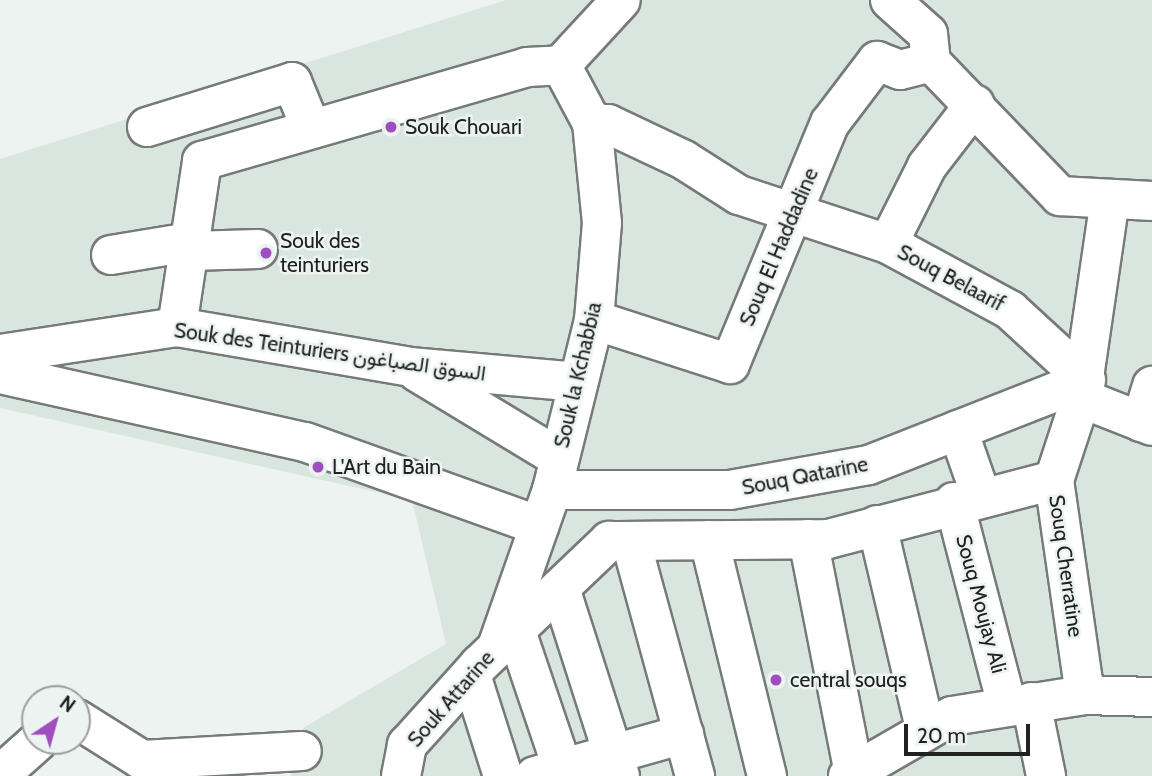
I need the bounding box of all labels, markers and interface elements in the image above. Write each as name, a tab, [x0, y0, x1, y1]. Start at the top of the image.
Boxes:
place label: Souk Chouari	[405, 114, 522, 140]
marker: Souk Chouari	[383, 119, 399, 135]
street label: Souq El Haddadine	[734, 164, 824, 330]
place label: Souk des teinturiers	[280, 228, 369, 278]
street label: Souq Belaarif	[893, 239, 1009, 317]
marker: Souk des teinturiers	[258, 245, 274, 261]
street label: Souk la Kchabbia	[549, 300, 607, 450]
street label: Souk des Teinturiers السوق الصباغون	[172, 318, 488, 386]
street label: Souq Qatarine	[740, 451, 870, 501]
place label: L'Art du Bain	[332, 454, 441, 480]
marker: L'Art du Bain	[310, 459, 326, 475]
street label: Souq Cherratine	[1044, 493, 1088, 639]
street label: Souq Moujay Ali	[950, 532, 1012, 676]
street label: Souk Attarine	[402, 646, 500, 752]
place label: central souqs	[790, 667, 907, 693]
marker: central souqs	[768, 672, 784, 688]
north arrow	[21, 685, 91, 755]
text: N	[55, 691, 80, 717]
scale bar	[907, 710, 1033, 754]
text: 20 m	[917, 723, 966, 748]

